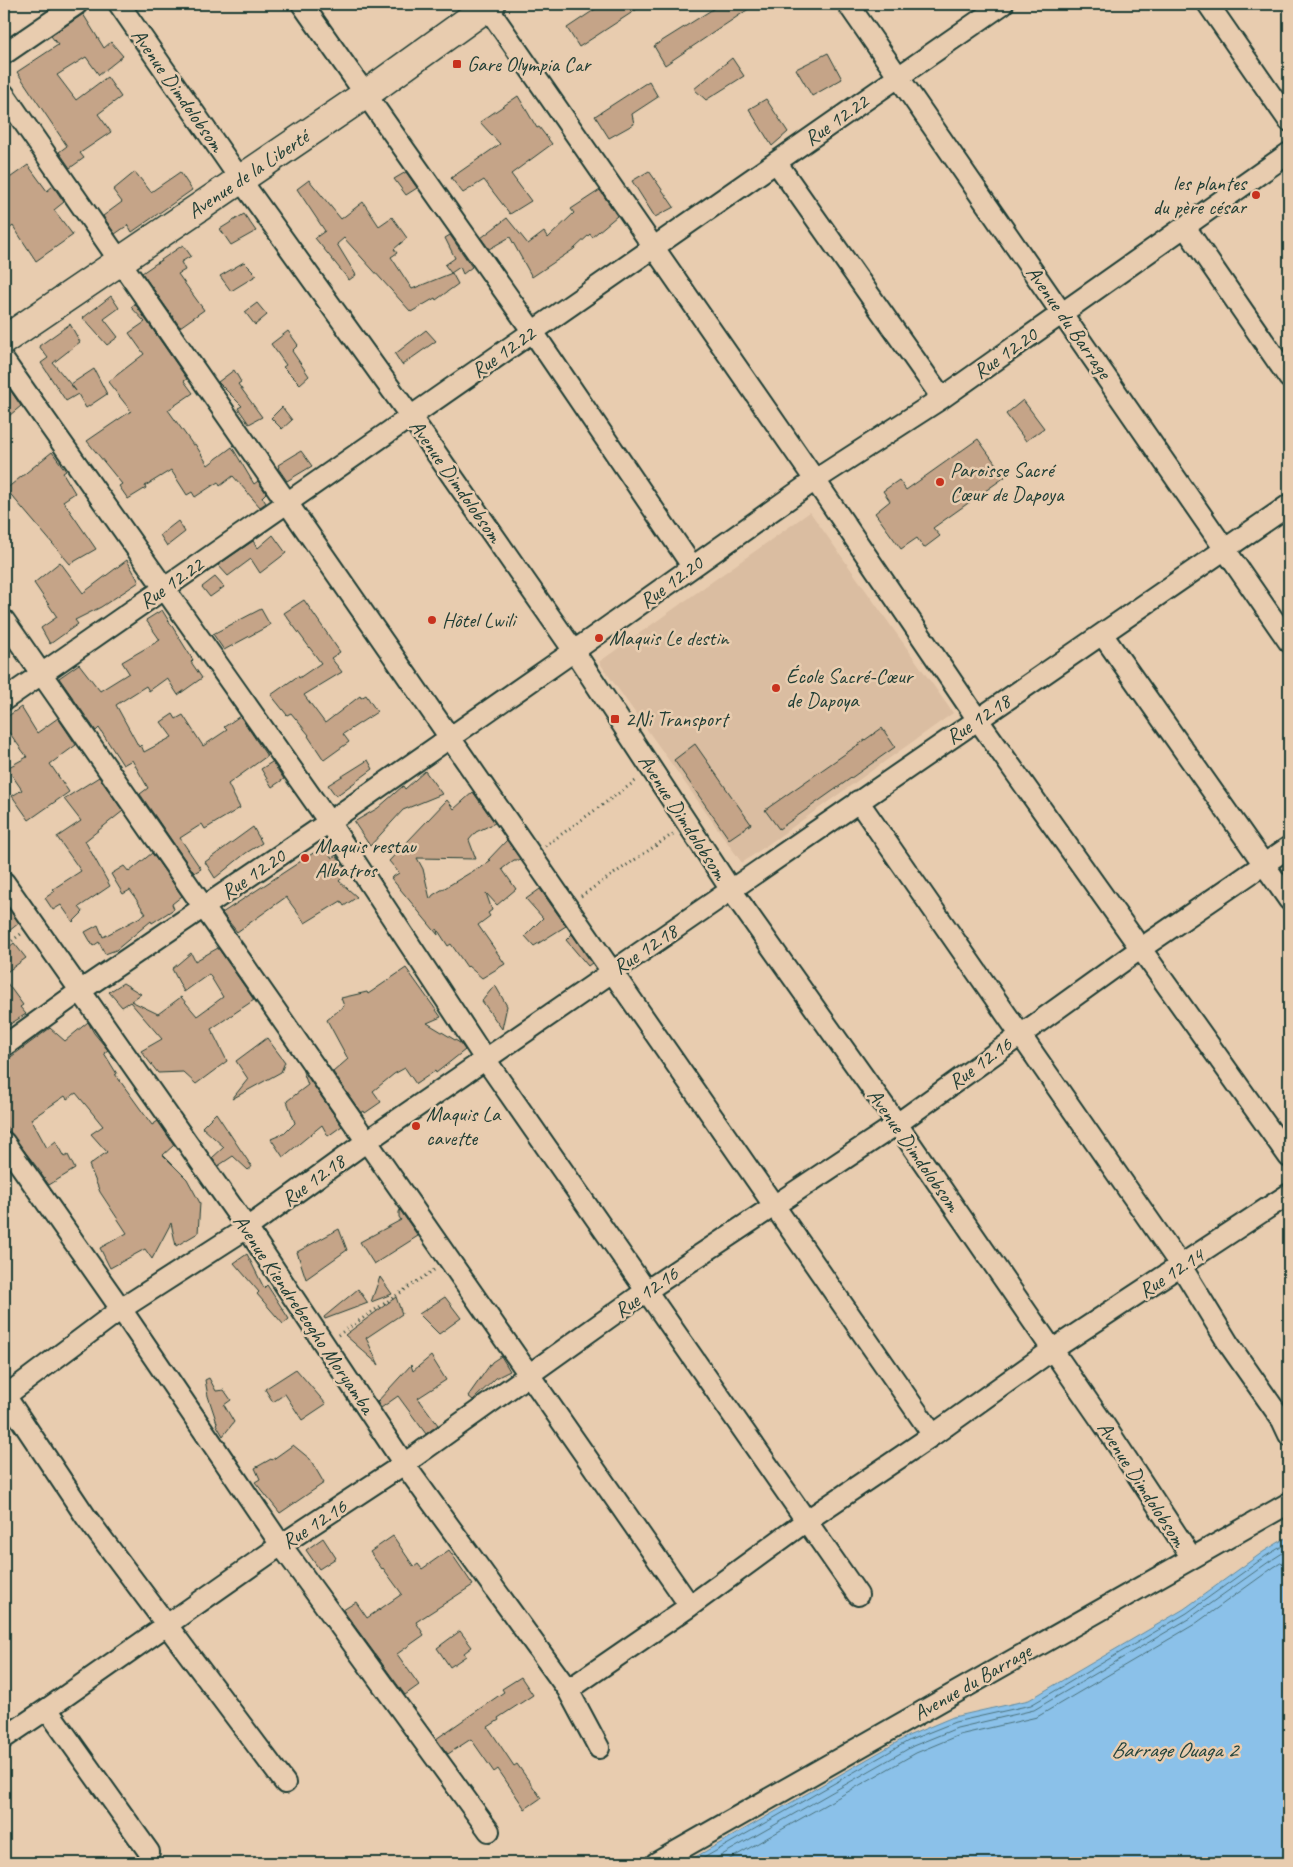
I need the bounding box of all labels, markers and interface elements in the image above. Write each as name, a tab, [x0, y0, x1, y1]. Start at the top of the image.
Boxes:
street label: Avenue Dimdolobsom	[126, 23, 231, 158]
place label: Gare Olympia Car	[467, 51, 592, 77]
marker: Gare Olympia Car	[451, 58, 463, 70]
street label: Rue 12.22	[799, 88, 874, 151]
street label: Avenue de la Liberté	[182, 122, 316, 224]
place label: les plantes du père césar	[1153, 170, 1248, 220]
marker: les plantes du père césar	[1250, 189, 1262, 201]
street label: Avenue du Barrage	[1021, 261, 1119, 385]
street label: Rue 12.22	[466, 320, 541, 383]
street label: Rue 12.20	[968, 321, 1043, 384]
street label: Avenue Dimdolobsom	[404, 414, 509, 549]
place label: Paroisse Sacré Cœur de Dapoya	[950, 457, 1065, 507]
marker: Paroisse Sacré Cœur de Dapoya	[934, 476, 946, 488]
street label: Rue 12.20	[634, 549, 709, 614]
street label: Rue 12.22	[134, 551, 209, 614]
place label: Hôtel Lwili	[442, 607, 518, 633]
marker: Hôtel Lwili	[426, 614, 438, 626]
place label: Maquis Le destin	[609, 625, 730, 651]
marker: Maquis Le destin	[593, 632, 605, 644]
place label: École Sacré-Cœur de Dapoya	[786, 663, 915, 713]
marker: École Sacré-Cœur de Dapoya	[770, 682, 782, 694]
street label: Rue 12.18	[941, 687, 1017, 750]
place label: 2Ni Transport	[625, 706, 731, 732]
marker: 2Ni Transport	[609, 713, 621, 725]
street label: Avenue Dimdolobsom	[633, 749, 734, 886]
place label: Maquis restau Albatros	[315, 833, 417, 883]
street label: Rue 12.20	[216, 842, 292, 905]
marker: Maquis restau Albatros	[299, 852, 311, 864]
street label: Rue 12.18	[608, 917, 684, 980]
street label: Rue 12.16	[943, 1031, 1017, 1095]
street label: Avenue Dimdolobsom	[862, 1083, 967, 1218]
place label: Maquis La cavette	[426, 1101, 502, 1151]
marker: Maquis La cavette	[410, 1120, 422, 1132]
street label: Rue 12.18	[276, 1147, 352, 1212]
street label: Avenue Kiendrebeogho Moryamba	[228, 1209, 382, 1421]
street label: Rue 12.14	[1134, 1241, 1211, 1304]
street label: Rue 12.16	[609, 1260, 684, 1323]
street label: Avenue Dimdolobsom	[1092, 1416, 1193, 1553]
street label: Rue 12.16	[277, 1493, 352, 1555]
street label: Avenue du Barrage	[908, 1637, 1037, 1726]
water label: Barrage Ouaga 2	[1111, 1736, 1240, 1764]

